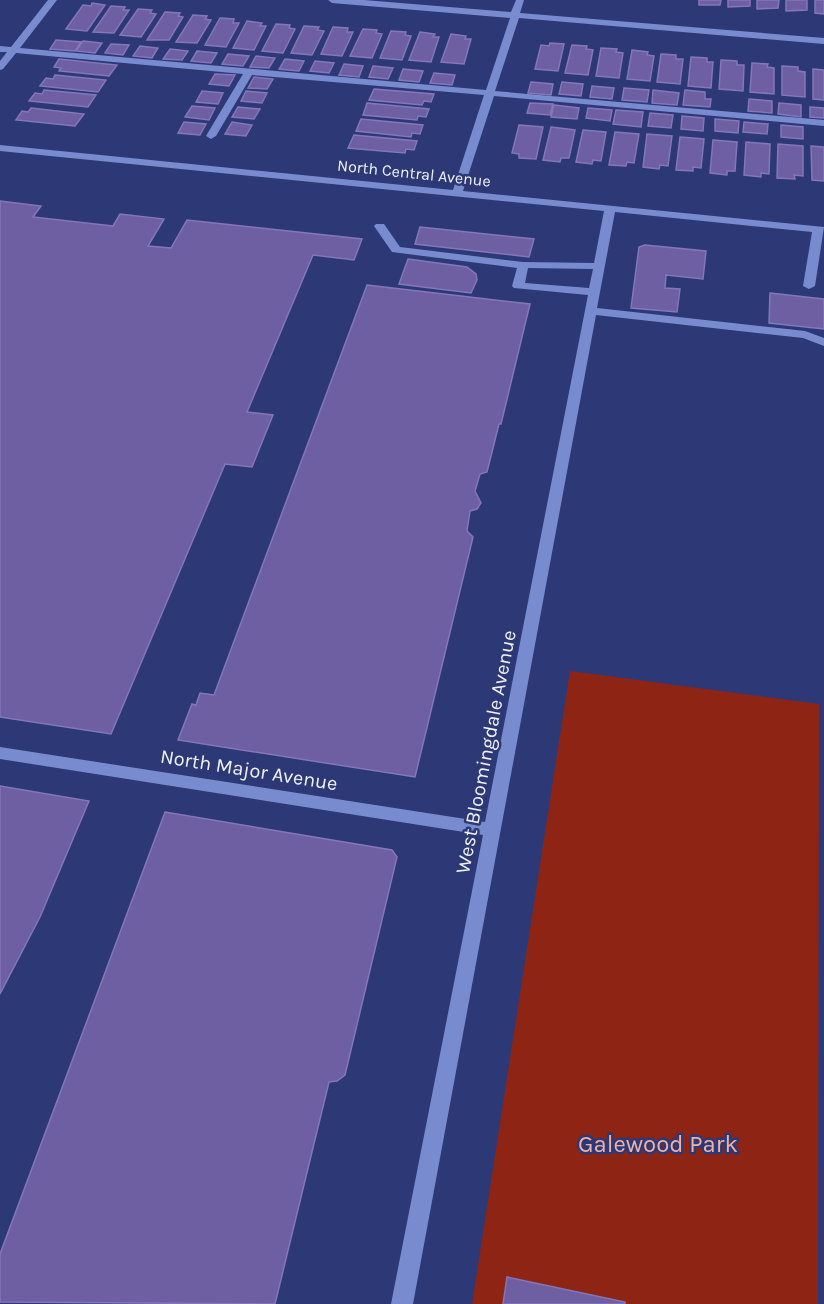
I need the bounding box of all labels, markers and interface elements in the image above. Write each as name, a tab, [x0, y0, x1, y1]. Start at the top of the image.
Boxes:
street label: North Central Avenue	[336, 155, 492, 191]
street label: West Bloomingdale Avenue	[451, 628, 521, 876]
street label: North Major Avenue	[159, 745, 339, 795]
park label: Galewood Park	[578, 1130, 738, 1158]

